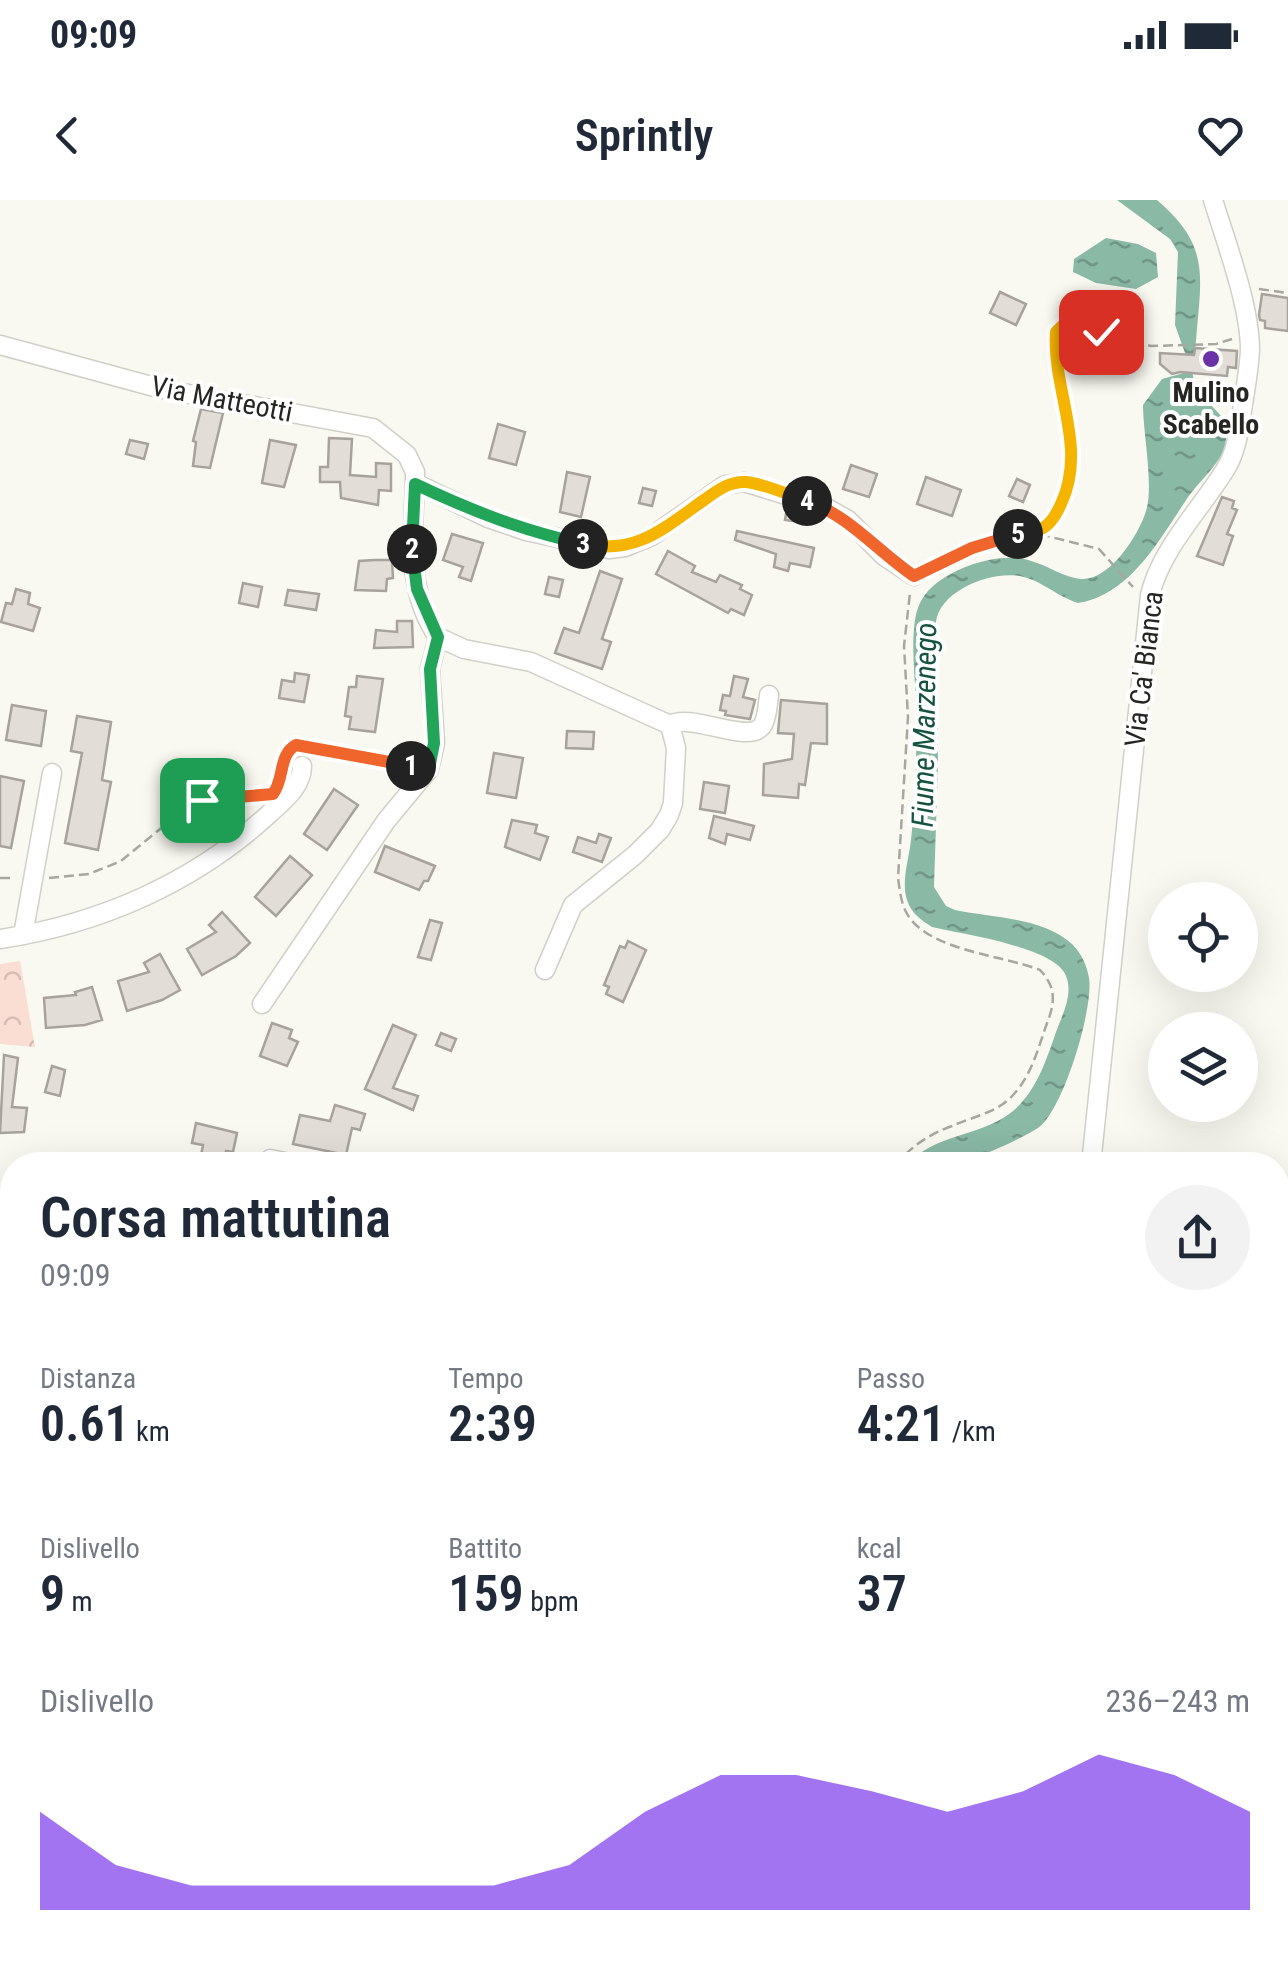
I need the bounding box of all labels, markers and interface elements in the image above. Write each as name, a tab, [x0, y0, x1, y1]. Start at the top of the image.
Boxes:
text: 09:09	[50, 13, 137, 57]
icon: back	[40, 108, 95, 163]
icon: heart	[1193, 108, 1248, 163]
text: Sprintly	[575, 109, 713, 162]
pin	[1059, 290, 1144, 375]
icon: check	[1074, 305, 1129, 360]
marker: Mulino Scabello	[1200, 348, 1222, 370]
street label: Via Matteotti	[149, 369, 295, 429]
place label: Mulino Scabello	[1163, 376, 1259, 441]
pin: 4	[782, 476, 832, 526]
text: 4	[800, 484, 814, 517]
pin: 5	[993, 509, 1043, 559]
text: 5	[1011, 517, 1025, 550]
pin: 3	[558, 519, 608, 569]
pin: 2	[387, 524, 437, 574]
text: 3	[576, 527, 590, 560]
text: 2	[405, 532, 419, 565]
street label: Via Ca' Bianca	[1118, 589, 1170, 749]
water label: Fiume Marzenego	[905, 622, 943, 828]
pin: 1	[386, 741, 436, 791]
text: 1	[404, 749, 418, 782]
pin	[160, 758, 245, 843]
icon: arrive	[175, 773, 230, 828]
map controls	[1148, 882, 1258, 1122]
button: locate	[1148, 882, 1258, 992]
button: layers	[1148, 1012, 1258, 1122]
button: share	[1145, 1185, 1250, 1290]
text: Corsa mattutina	[40, 1186, 391, 1250]
text: 09:09	[40, 1256, 111, 1294]
text: Distanza	[40, 1362, 136, 1395]
text: Tempo	[448, 1362, 524, 1395]
text: Passo	[857, 1362, 925, 1395]
text: 0.61	[40, 1395, 130, 1453]
text: 2:39	[448, 1395, 537, 1453]
text: 4:21	[857, 1395, 945, 1453]
text: km	[130, 1415, 170, 1448]
text: /km	[945, 1415, 996, 1448]
text: Dislivello	[40, 1532, 140, 1565]
text: Battito	[448, 1532, 522, 1565]
text: kcal	[857, 1532, 902, 1565]
text: 9	[40, 1565, 65, 1623]
text: 159	[448, 1565, 524, 1623]
text: 37	[857, 1565, 907, 1623]
text: m	[65, 1585, 93, 1618]
text: bpm	[524, 1585, 579, 1618]
text: Dislivello	[40, 1682, 154, 1720]
text: 236–243 m	[1105, 1682, 1250, 1720]

